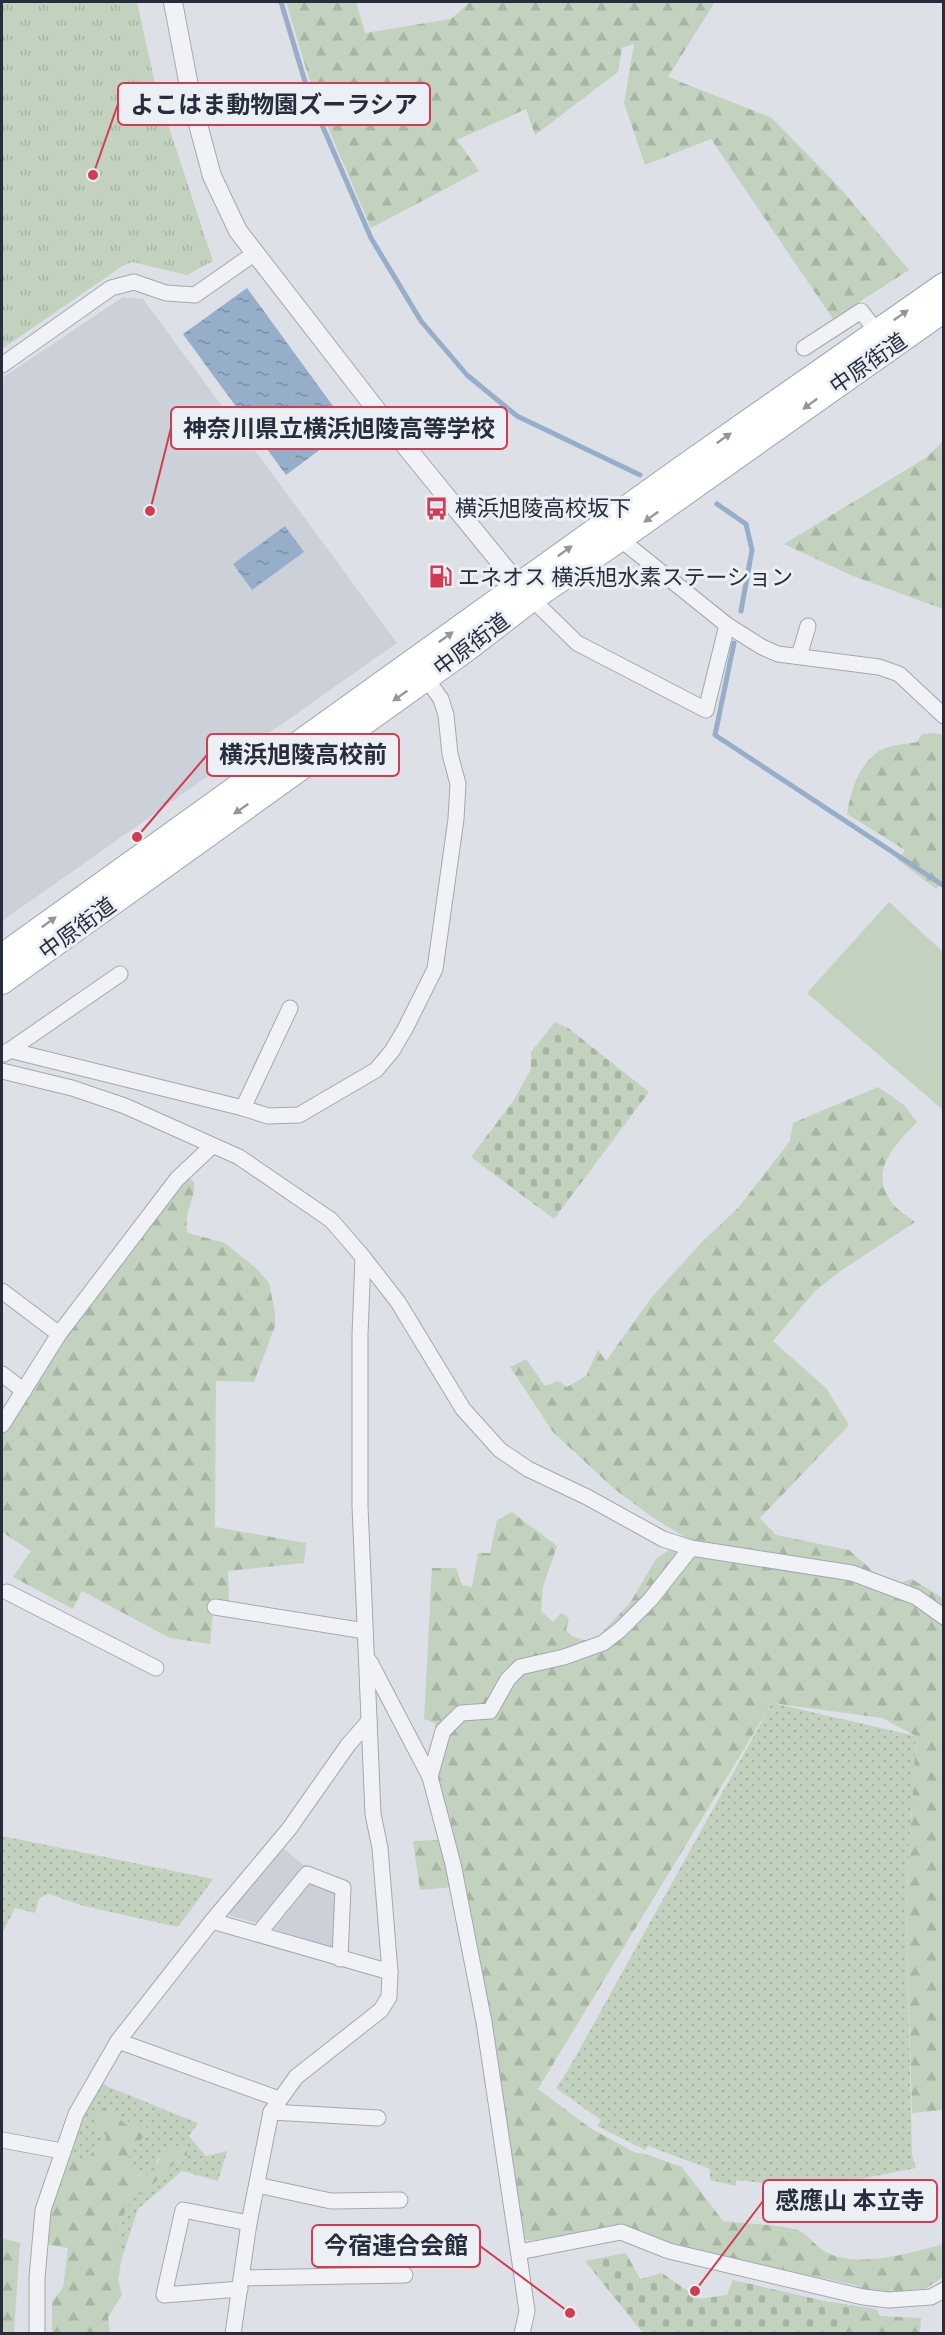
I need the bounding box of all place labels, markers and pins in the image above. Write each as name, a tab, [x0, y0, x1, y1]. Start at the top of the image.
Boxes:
callout: よこはま動物園ズーラシア	[118, 83, 430, 125]
callout: 神奈川県立横浜旭陵高等学校	[171, 407, 507, 449]
bus stop icon: 横浜旭陵高校坂下	[424, 495, 450, 521]
place label: 横浜旭陵高校坂下	[455, 495, 631, 522]
fuel station icon: エネオス 横浜旭水素ステーション	[427, 564, 453, 590]
place label: エネオス 横浜旭水素ステーション	[458, 564, 793, 591]
callout: 横浜旭陵高校前	[207, 734, 399, 776]
callout: 感應山 本立寺	[763, 2180, 937, 2222]
callout: 今宿連合会館	[312, 2225, 480, 2267]

